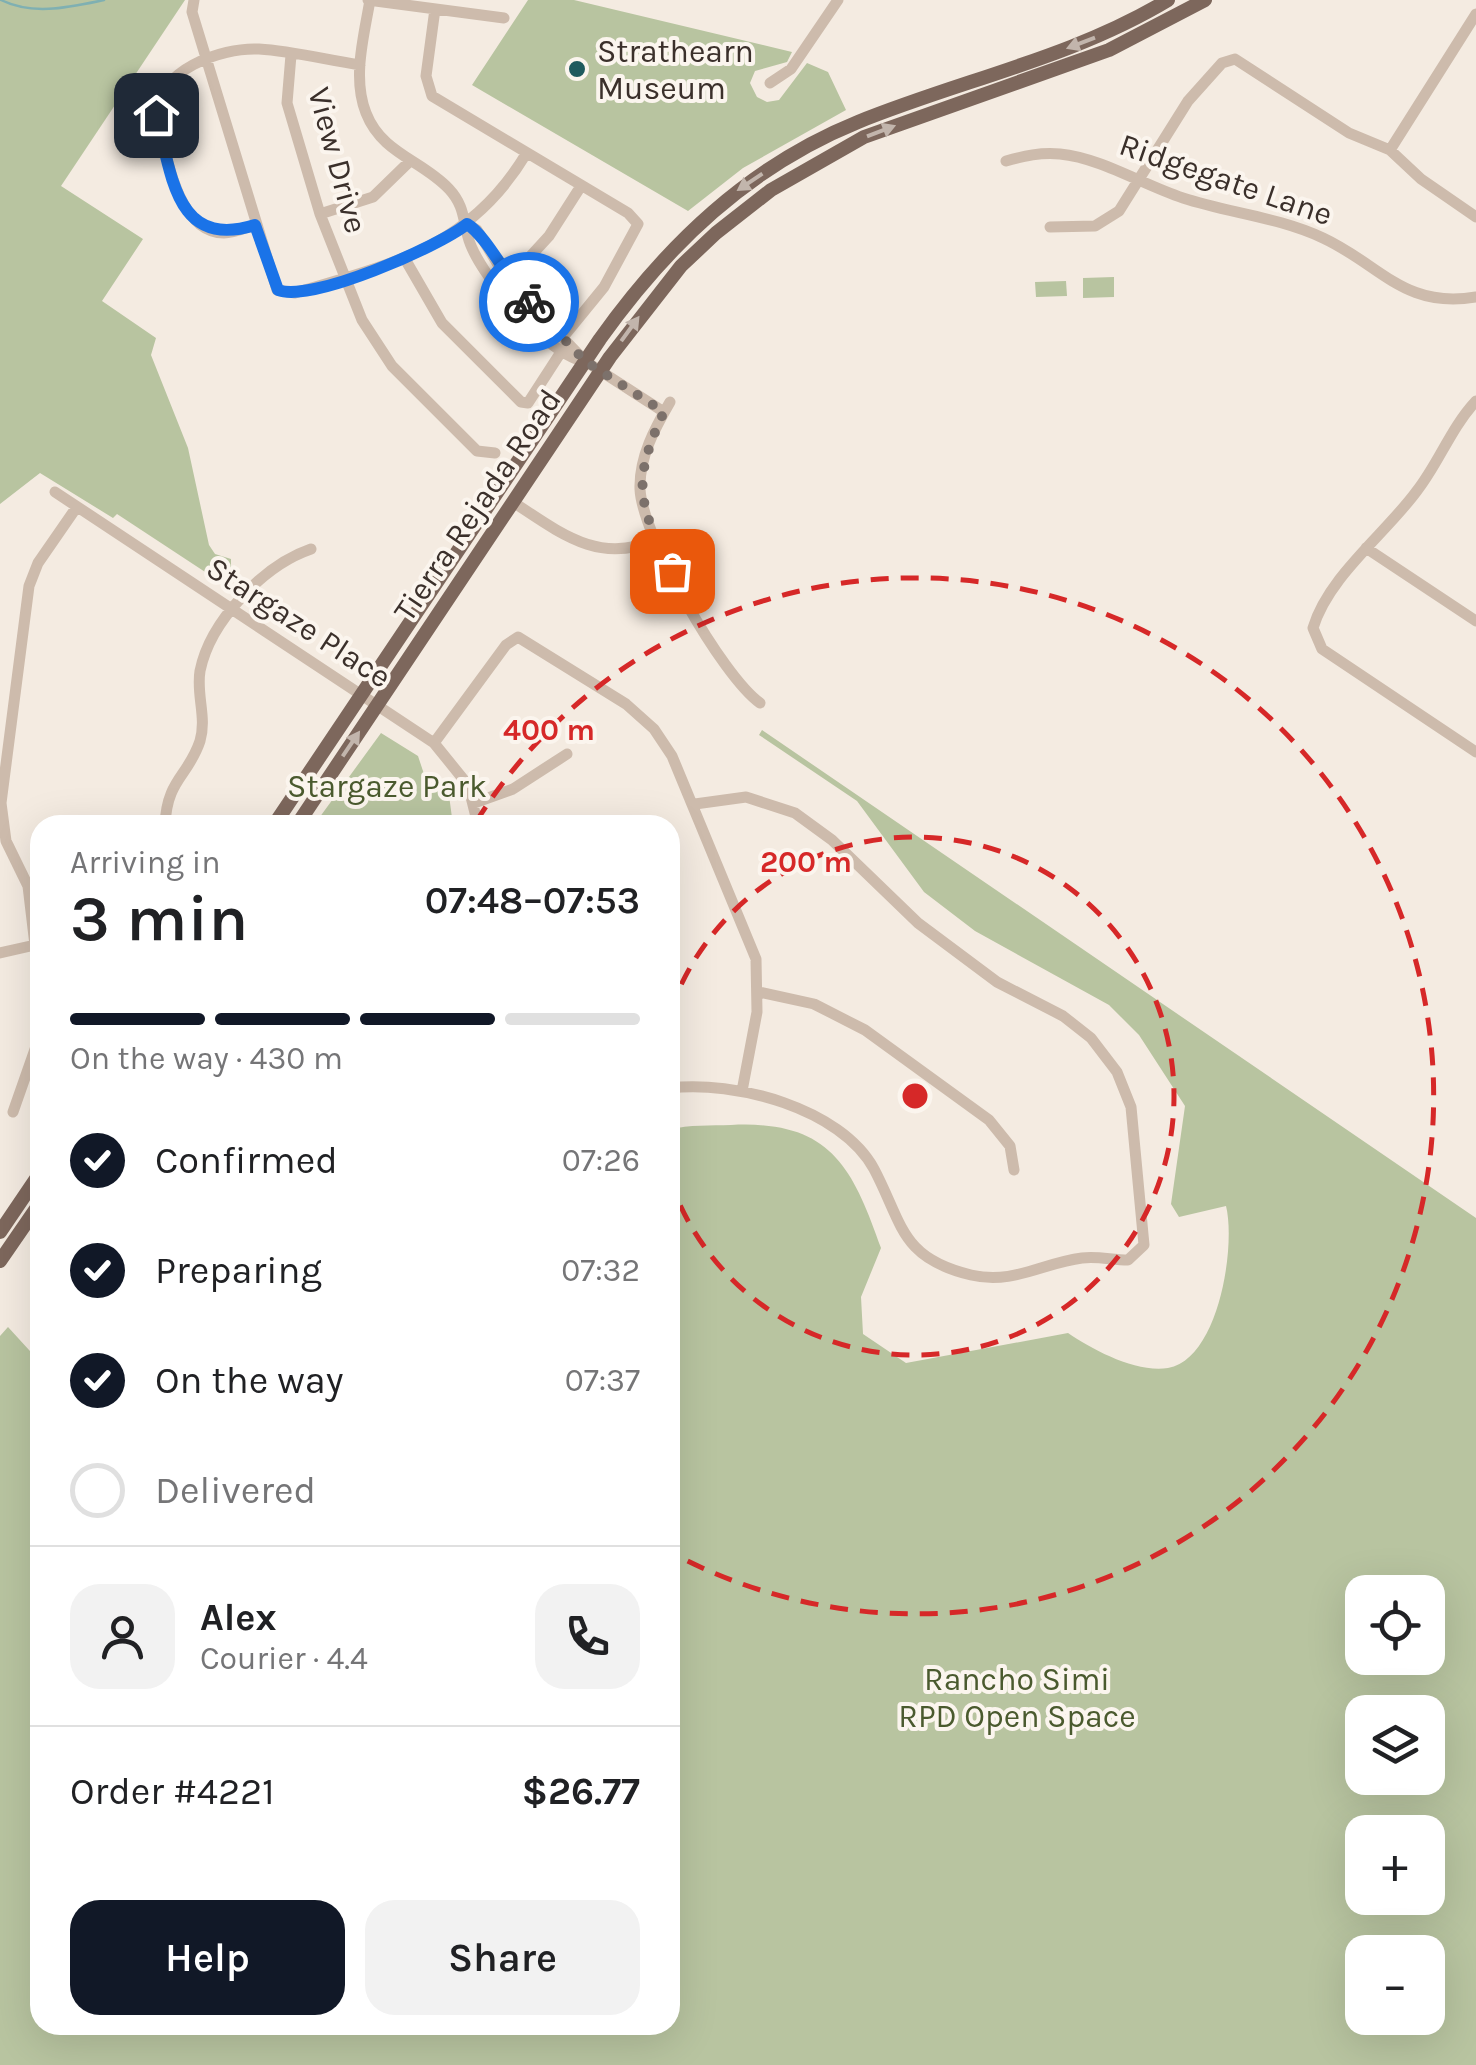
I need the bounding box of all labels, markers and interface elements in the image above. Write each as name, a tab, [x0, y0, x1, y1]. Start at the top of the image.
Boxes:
place label: Strathearn Museum	[597, 33, 754, 107]
one-way arrow	[1066, 36, 1096, 52]
marker: Strathearn Museum	[566, 58, 588, 80]
pin	[114, 73, 199, 158]
street label: View Drive	[300, 83, 375, 237]
icon: home	[129, 88, 184, 143]
one-way arrow	[867, 122, 897, 138]
street label: Ridgegate Lane	[1115, 126, 1337, 233]
one-way arrow	[737, 172, 764, 191]
courier	[479, 252, 579, 352]
icon: bike	[502, 275, 557, 330]
one-way arrow	[620, 316, 639, 342]
street label: Tierra Rejada Road	[386, 382, 569, 628]
pin	[630, 529, 715, 614]
icon: bag	[645, 544, 700, 599]
street label: Stargaze Place	[200, 549, 398, 696]
text: 400 m	[503, 712, 595, 748]
one-way arrow	[341, 731, 360, 758]
park label: Stargaze Park	[287, 768, 487, 805]
text: Arriving in	[70, 844, 221, 881]
text: 200 m	[760, 844, 852, 880]
text: 07:48–07:53	[425, 878, 640, 923]
text: 3 min	[70, 880, 248, 956]
text: On the way · 430 m	[70, 1040, 343, 1077]
centre of rings	[897, 1078, 933, 1114]
icon: check	[70, 1133, 125, 1188]
text: Confirmed	[155, 1138, 338, 1183]
text: 07:26	[562, 1142, 640, 1179]
icon: check	[70, 1243, 125, 1298]
text: Preparing	[155, 1248, 322, 1293]
text: 07:32	[561, 1252, 640, 1289]
icon: check	[70, 1353, 125, 1408]
text: On the way	[155, 1358, 343, 1403]
text: 07:37	[565, 1362, 640, 1399]
text: Delivered	[155, 1468, 316, 1513]
map controls	[1345, 1575, 1445, 2035]
button: locate	[1345, 1575, 1445, 1675]
button: person	[70, 1584, 175, 1689]
button: phone	[535, 1584, 640, 1689]
text: Alex	[200, 1595, 277, 1640]
text: Courier · 4.4	[200, 1640, 368, 1677]
park label: Rancho Simi RPD Open Space	[898, 1661, 1136, 1735]
button: layers	[1345, 1695, 1445, 1795]
text: Order #4221	[70, 1769, 275, 1814]
text: $26.77	[522, 1769, 640, 1814]
button: +	[1345, 1815, 1445, 1915]
button: Help	[70, 1900, 345, 2015]
button: Share	[365, 1900, 640, 2015]
button: −	[1345, 1935, 1445, 2035]

